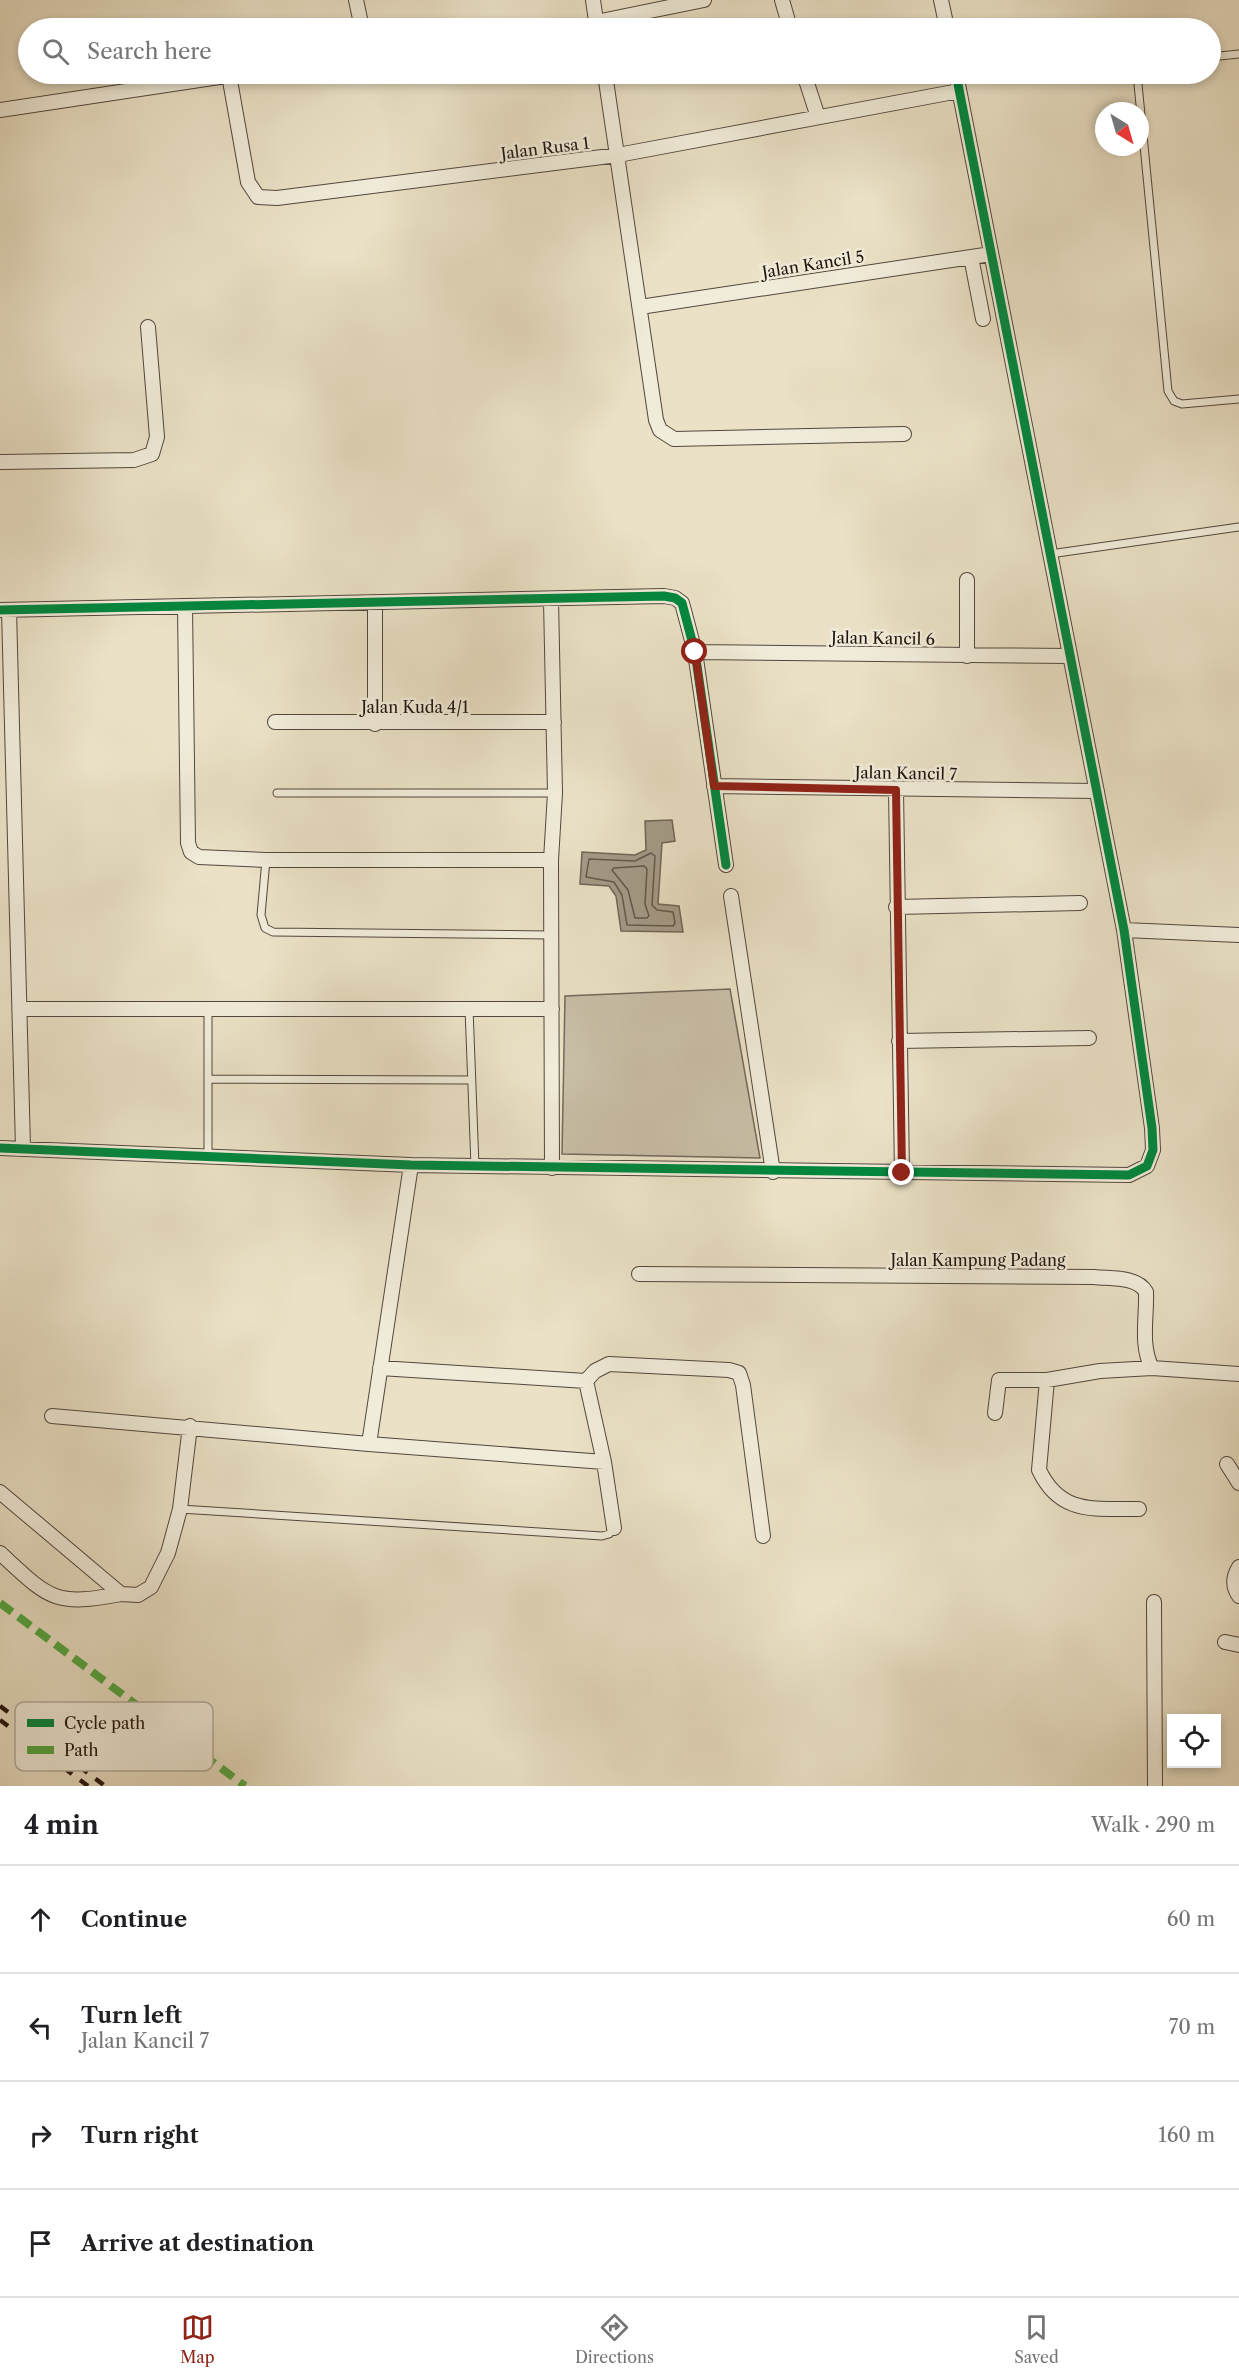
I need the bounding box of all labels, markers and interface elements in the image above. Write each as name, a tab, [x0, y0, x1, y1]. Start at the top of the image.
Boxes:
search box	[18, 18, 1221, 84]
icon: search	[39, 35, 72, 68]
text: Search here	[87, 38, 212, 65]
north arrow	[1095, 102, 1149, 156]
street label: Jalan Rusa 1	[497, 133, 591, 164]
street label: Jalan Kancil 5	[757, 246, 866, 282]
street label: Jalan Kancil 6	[828, 627, 935, 649]
route start	[681, 638, 707, 664]
street label: Jalan Kuda 4/1	[358, 697, 469, 717]
street label: Jalan Kancil 7	[852, 762, 957, 784]
route end	[888, 1159, 914, 1185]
street label: Jalan Kampung Padang	[888, 1250, 1066, 1270]
legend	[15, 1702, 213, 1771]
text: Cycle path	[64, 1713, 145, 1733]
map controls	[1167, 1714, 1221, 1768]
button: locate	[1167, 1714, 1221, 1768]
text: Path	[64, 1740, 98, 1760]
text: 4 min	[24, 1809, 99, 1841]
text: Walk · 290 m	[1091, 1813, 1215, 1837]
icon: ahead	[24, 1903, 57, 1936]
text: Continue	[81, 1906, 187, 1933]
text: 60 m	[1167, 1907, 1215, 1931]
text: Turn left	[81, 2002, 182, 2029]
icon: left	[24, 2011, 57, 2044]
text: 70 m	[1169, 2015, 1215, 2039]
text: Jalan Kancil 7	[81, 2029, 209, 2053]
icon: right	[24, 2119, 57, 2152]
text: Turn right	[81, 2122, 199, 2149]
text: 160 m	[1158, 2123, 1215, 2147]
icon: arrive	[24, 2227, 57, 2260]
text: Arrive at destination	[81, 2230, 314, 2257]
tab: Map	[180, 2311, 215, 2367]
tab: Directions	[575, 2311, 654, 2367]
tab: Saved	[1014, 2311, 1059, 2367]

